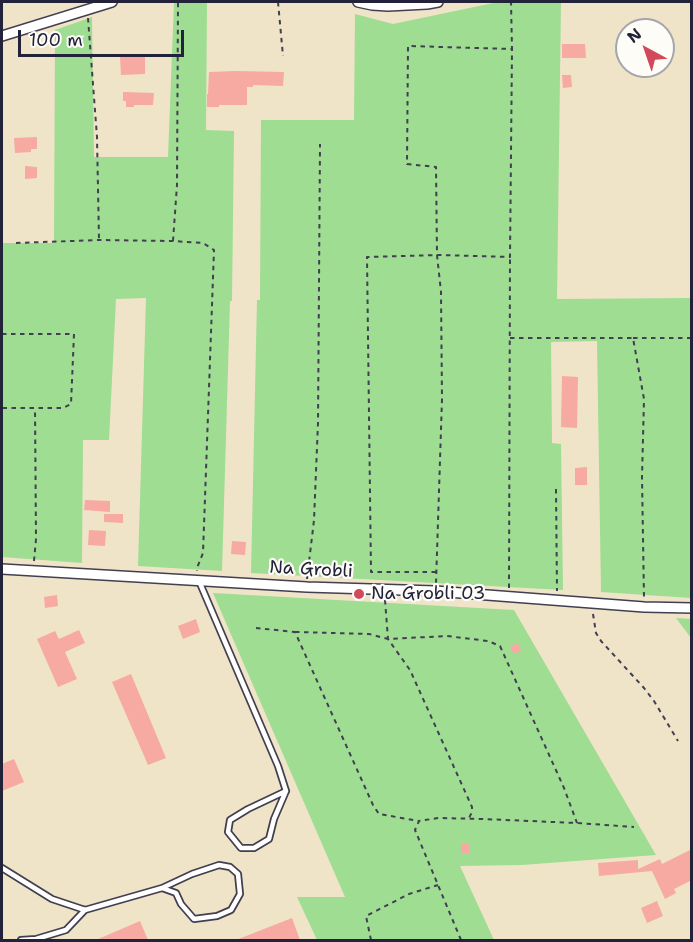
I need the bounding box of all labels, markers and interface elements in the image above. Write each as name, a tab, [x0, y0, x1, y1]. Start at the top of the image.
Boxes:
scale bar	[21, 18, 188, 56]
north arrow	[615, 18, 675, 78]
text: N	[623, 23, 646, 47]
text: 100 m	[29, 28, 83, 52]
street label: Na Grobli	[269, 557, 353, 583]
place label: Na Grobli 03	[371, 583, 485, 605]
marker: Na Grobli 03	[352, 587, 366, 601]

